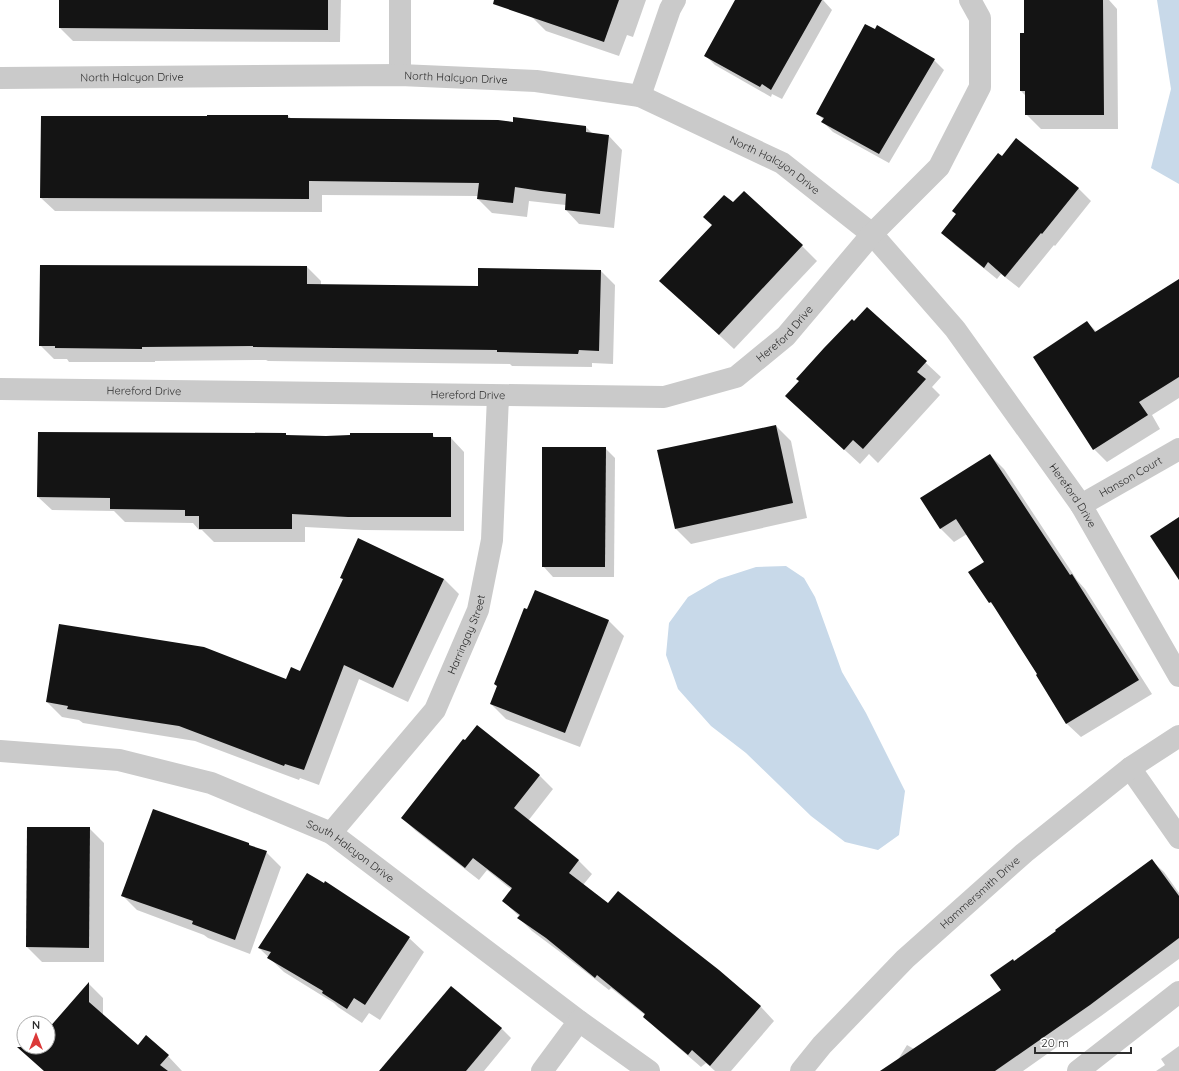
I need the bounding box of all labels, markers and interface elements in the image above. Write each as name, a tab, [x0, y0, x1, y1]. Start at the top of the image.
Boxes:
street label: North Halcyon Drive	[404, 68, 508, 87]
street label: North Halcyon Drive	[80, 70, 184, 84]
street label: North Halcyon Drive	[728, 132, 823, 197]
street label: Hereford Drive	[753, 302, 816, 365]
street label: Hereford Drive	[107, 383, 181, 398]
street label: Hereford Drive	[430, 387, 505, 402]
street label: Hanson Court	[1097, 453, 1165, 500]
street label: Hereford Drive	[1046, 460, 1099, 530]
street label: Harringay Street	[444, 593, 488, 676]
street label: South Halcyon Drive	[304, 817, 397, 885]
street label: Hammersmith Drive	[937, 853, 1023, 932]
north arrow	[16, 1015, 56, 1055]
text: N	[32, 1018, 40, 1032]
scale bar	[1035, 1029, 1131, 1055]
text: 20 m	[1041, 1035, 1069, 1050]

